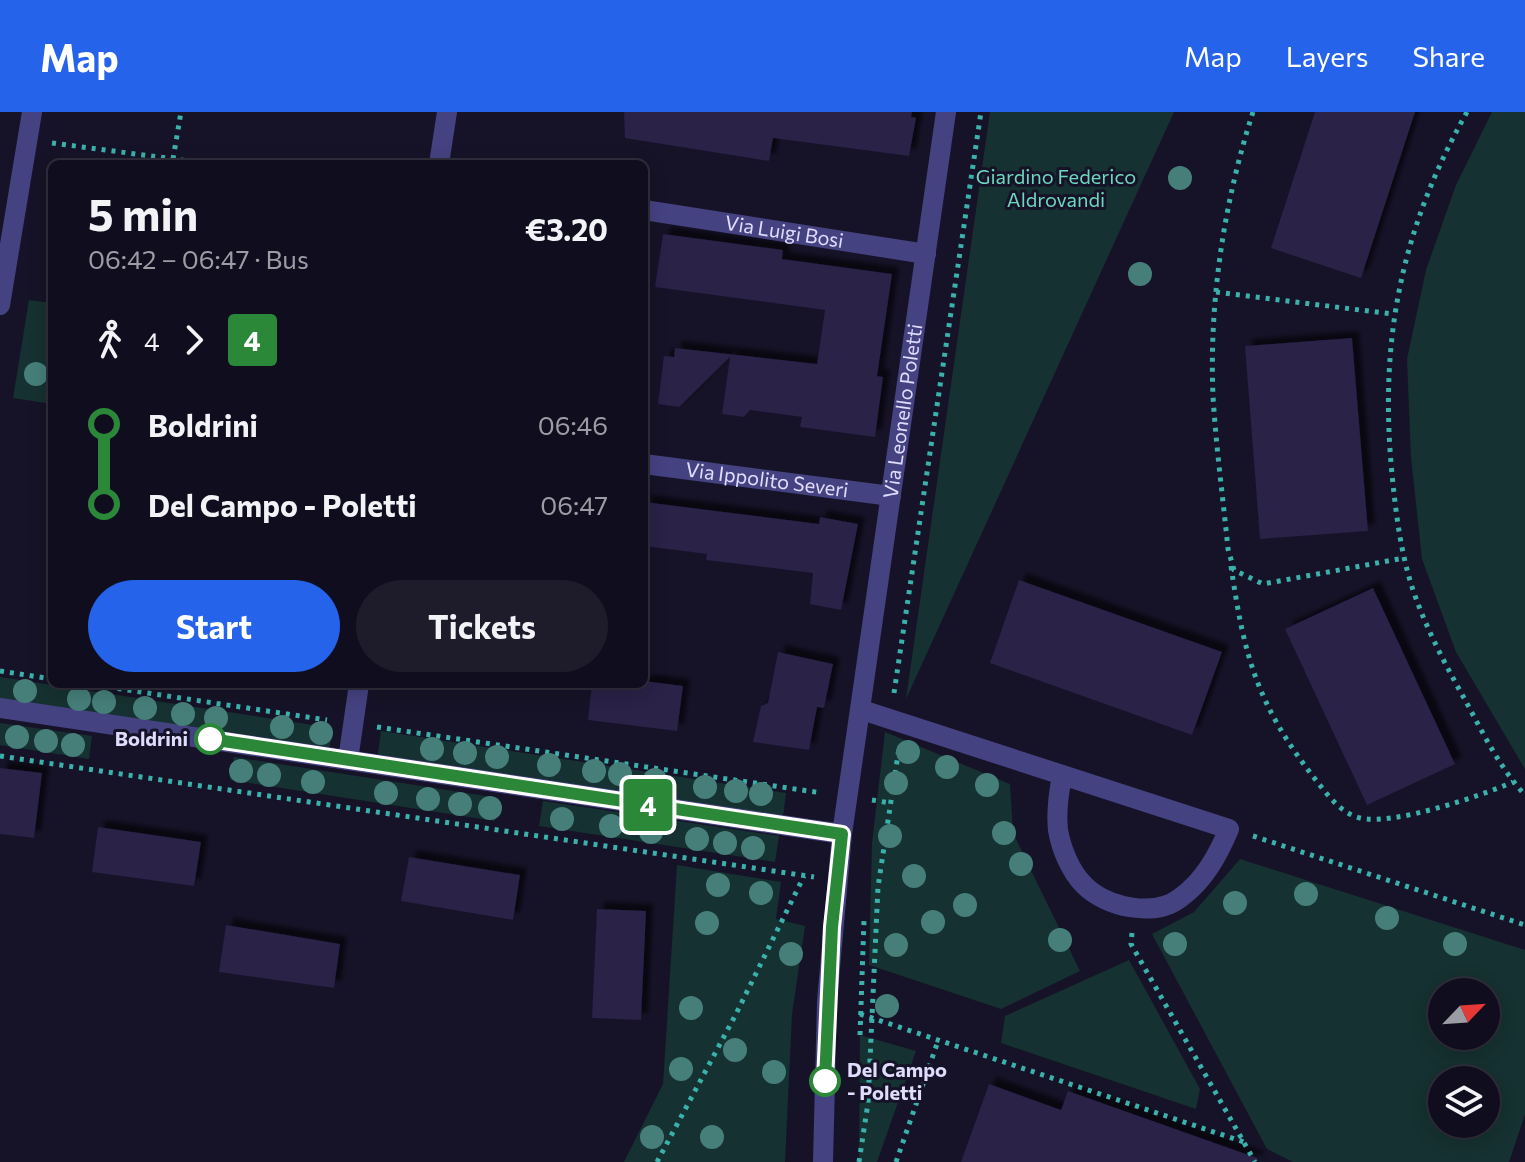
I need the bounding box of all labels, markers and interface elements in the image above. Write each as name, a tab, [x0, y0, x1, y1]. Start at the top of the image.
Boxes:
text: Map	[40, 33, 119, 80]
text: Map	[1184, 39, 1242, 73]
text: Layers	[1286, 39, 1368, 73]
text: Share	[1412, 39, 1485, 73]
park label: Giardino Federico Aldrovandi	[976, 164, 1136, 211]
text: 5 min	[88, 186, 198, 240]
text: €3.20	[525, 210, 608, 247]
street label: Via Luigi Bosi	[723, 210, 845, 252]
text: 06:42 – 06:47 · Bus	[88, 243, 309, 274]
icon: walk	[88, 318, 132, 362]
icon: forward	[172, 318, 216, 362]
street label: Via Leonello Poletti	[877, 322, 926, 500]
text: 4	[244, 323, 261, 357]
text: 4	[144, 325, 160, 356]
text: Boldrini	[148, 406, 258, 443]
text: 06:46	[538, 409, 608, 440]
street label: Via Ippolito Severi	[684, 456, 850, 501]
text: Del Campo - Poletti	[148, 486, 417, 523]
text: 06:47	[540, 489, 608, 520]
button: Start	[88, 580, 340, 672]
button: Tickets	[356, 580, 608, 672]
marker: Boldrini	[195, 724, 225, 754]
place label: Boldrini	[115, 726, 188, 750]
line badge: 4	[622, 779, 674, 831]
text: 4	[639, 788, 657, 822]
north arrow	[1428, 978, 1500, 1050]
map controls	[1428, 978, 1500, 1138]
place label: Del Campo - Poletti	[847, 1057, 947, 1104]
marker: Del Campo - Poletti	[810, 1066, 840, 1096]
button: layers	[1428, 1066, 1500, 1138]

